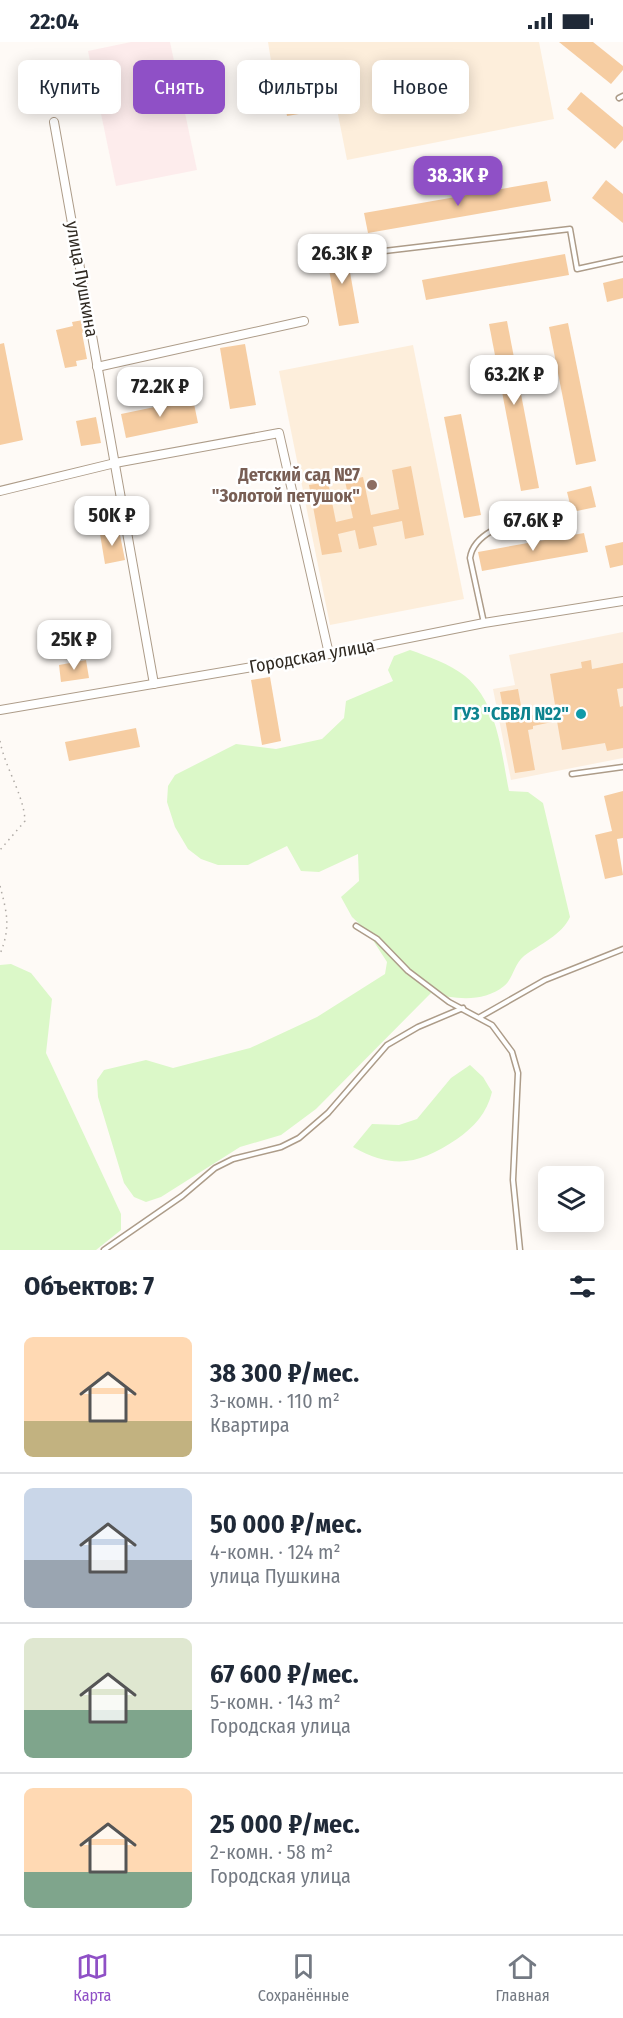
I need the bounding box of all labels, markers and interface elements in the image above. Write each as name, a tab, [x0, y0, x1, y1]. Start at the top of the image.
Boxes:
text: 22:04	[30, 8, 79, 35]
chip: Купить	[18, 60, 121, 114]
chip: Снять	[133, 60, 225, 114]
chip: Фильтры	[237, 60, 360, 114]
chip: Новое	[372, 60, 469, 114]
pin: 38.3K ₽	[403, 156, 513, 207]
text: 38.3K ₽	[428, 163, 488, 187]
street label: улица Пушкина	[61, 219, 103, 339]
pin: 26.3K ₽	[287, 234, 397, 285]
text: 26.3K ₽	[312, 241, 372, 265]
pin: 63.2K ₽	[459, 355, 569, 406]
text: 63.2K ₽	[484, 362, 544, 386]
pin: 72.2K ₽	[105, 367, 215, 418]
text: 72.2K ₽	[131, 374, 189, 398]
place label: Детский сад №7 "Золотой петушок"	[212, 464, 360, 507]
marker: Детский сад №7 "Золотой петушок"	[365, 478, 379, 492]
pin: 50K ₽	[70, 496, 154, 547]
pin: 67.6K ₽	[478, 501, 588, 552]
text: 50K ₽	[88, 503, 136, 527]
text: 67.6K ₽	[503, 508, 563, 532]
pin: 25K ₽	[32, 620, 116, 671]
text: 25K ₽	[51, 627, 97, 651]
street label: Городская улица	[248, 634, 377, 678]
place label: ГУЗ "СБВЛ №2"	[453, 703, 569, 725]
marker: ГУЗ "СБВЛ №2"	[574, 707, 588, 721]
map controls	[538, 1166, 604, 1232]
button: layers	[538, 1166, 604, 1232]
icon: filters	[566, 1270, 599, 1303]
text: Объектов: 7	[24, 1271, 154, 1302]
text: 38 300 ₽/мес.	[210, 1358, 359, 1389]
icon: home	[72, 1361, 144, 1433]
text: 3-комн. · 110 m²	[210, 1389, 340, 1413]
text: Квартира	[210, 1413, 290, 1437]
text: 50 000 ₽/мес.	[210, 1509, 362, 1540]
icon: home	[72, 1512, 144, 1584]
text: 4-комн. · 124 m²	[210, 1540, 341, 1564]
text: улица Пушкина	[210, 1564, 341, 1588]
text: 67 600 ₽/мес.	[210, 1659, 359, 1690]
icon: home	[72, 1662, 144, 1734]
text: 5-комн. · 143 m²	[210, 1690, 340, 1714]
text: Городская улица	[210, 1714, 351, 1738]
text: 25 000 ₽/мес.	[210, 1809, 360, 1840]
icon: home	[72, 1812, 144, 1884]
text: 2-комн. · 58 m²	[210, 1840, 333, 1864]
text: Городская улица	[210, 1864, 351, 1888]
tab: Карта	[73, 1950, 111, 2005]
tab: Сохранённые	[258, 1950, 349, 2005]
tab: Главная	[496, 1950, 550, 2005]

